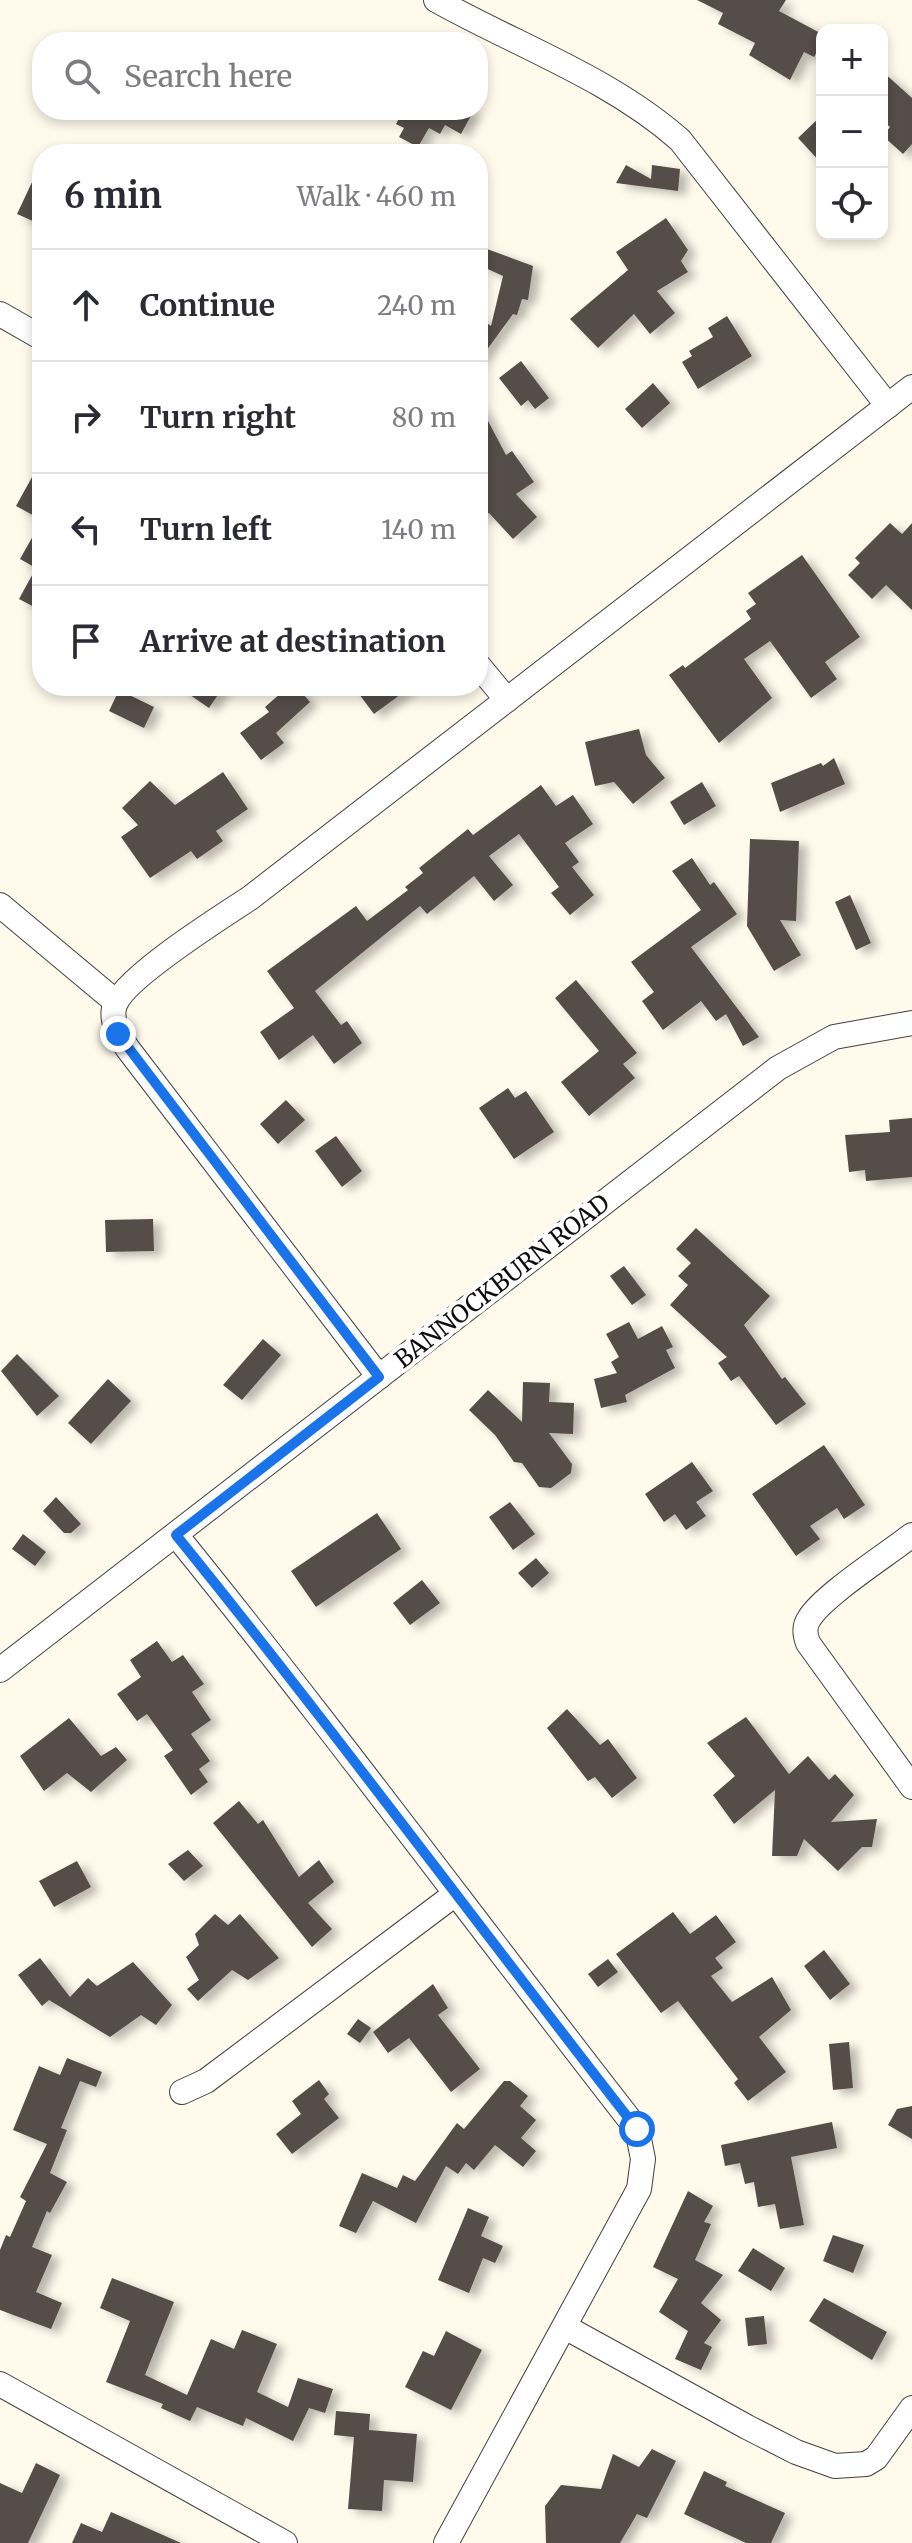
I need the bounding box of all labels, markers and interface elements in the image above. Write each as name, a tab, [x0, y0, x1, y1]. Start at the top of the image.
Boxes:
map controls	[816, 24, 888, 240]
button: +	[816, 24, 888, 96]
search box	[32, 32, 488, 120]
icon: search	[60, 54, 104, 98]
text: Search here	[124, 57, 292, 95]
button: −	[816, 96, 888, 168]
button: locate	[816, 168, 888, 240]
text: 6 min	[64, 175, 162, 217]
text: Walk · 460 m	[297, 180, 456, 213]
icon: ahead	[64, 283, 108, 327]
text: Continue	[140, 286, 275, 324]
text: 240 m	[377, 289, 456, 322]
icon: right	[64, 395, 108, 439]
text: Turn right	[140, 398, 296, 436]
text: 80 m	[392, 401, 456, 434]
icon: left	[64, 507, 108, 551]
text: Turn left	[140, 510, 272, 548]
text: 140 m	[381, 513, 456, 546]
icon: arrive	[64, 619, 108, 663]
text: Arrive at destination	[140, 622, 446, 660]
route end	[100, 1016, 136, 1052]
street label: BANNOCKBURN ROAD	[388, 1187, 616, 1375]
route start	[619, 2111, 655, 2147]

